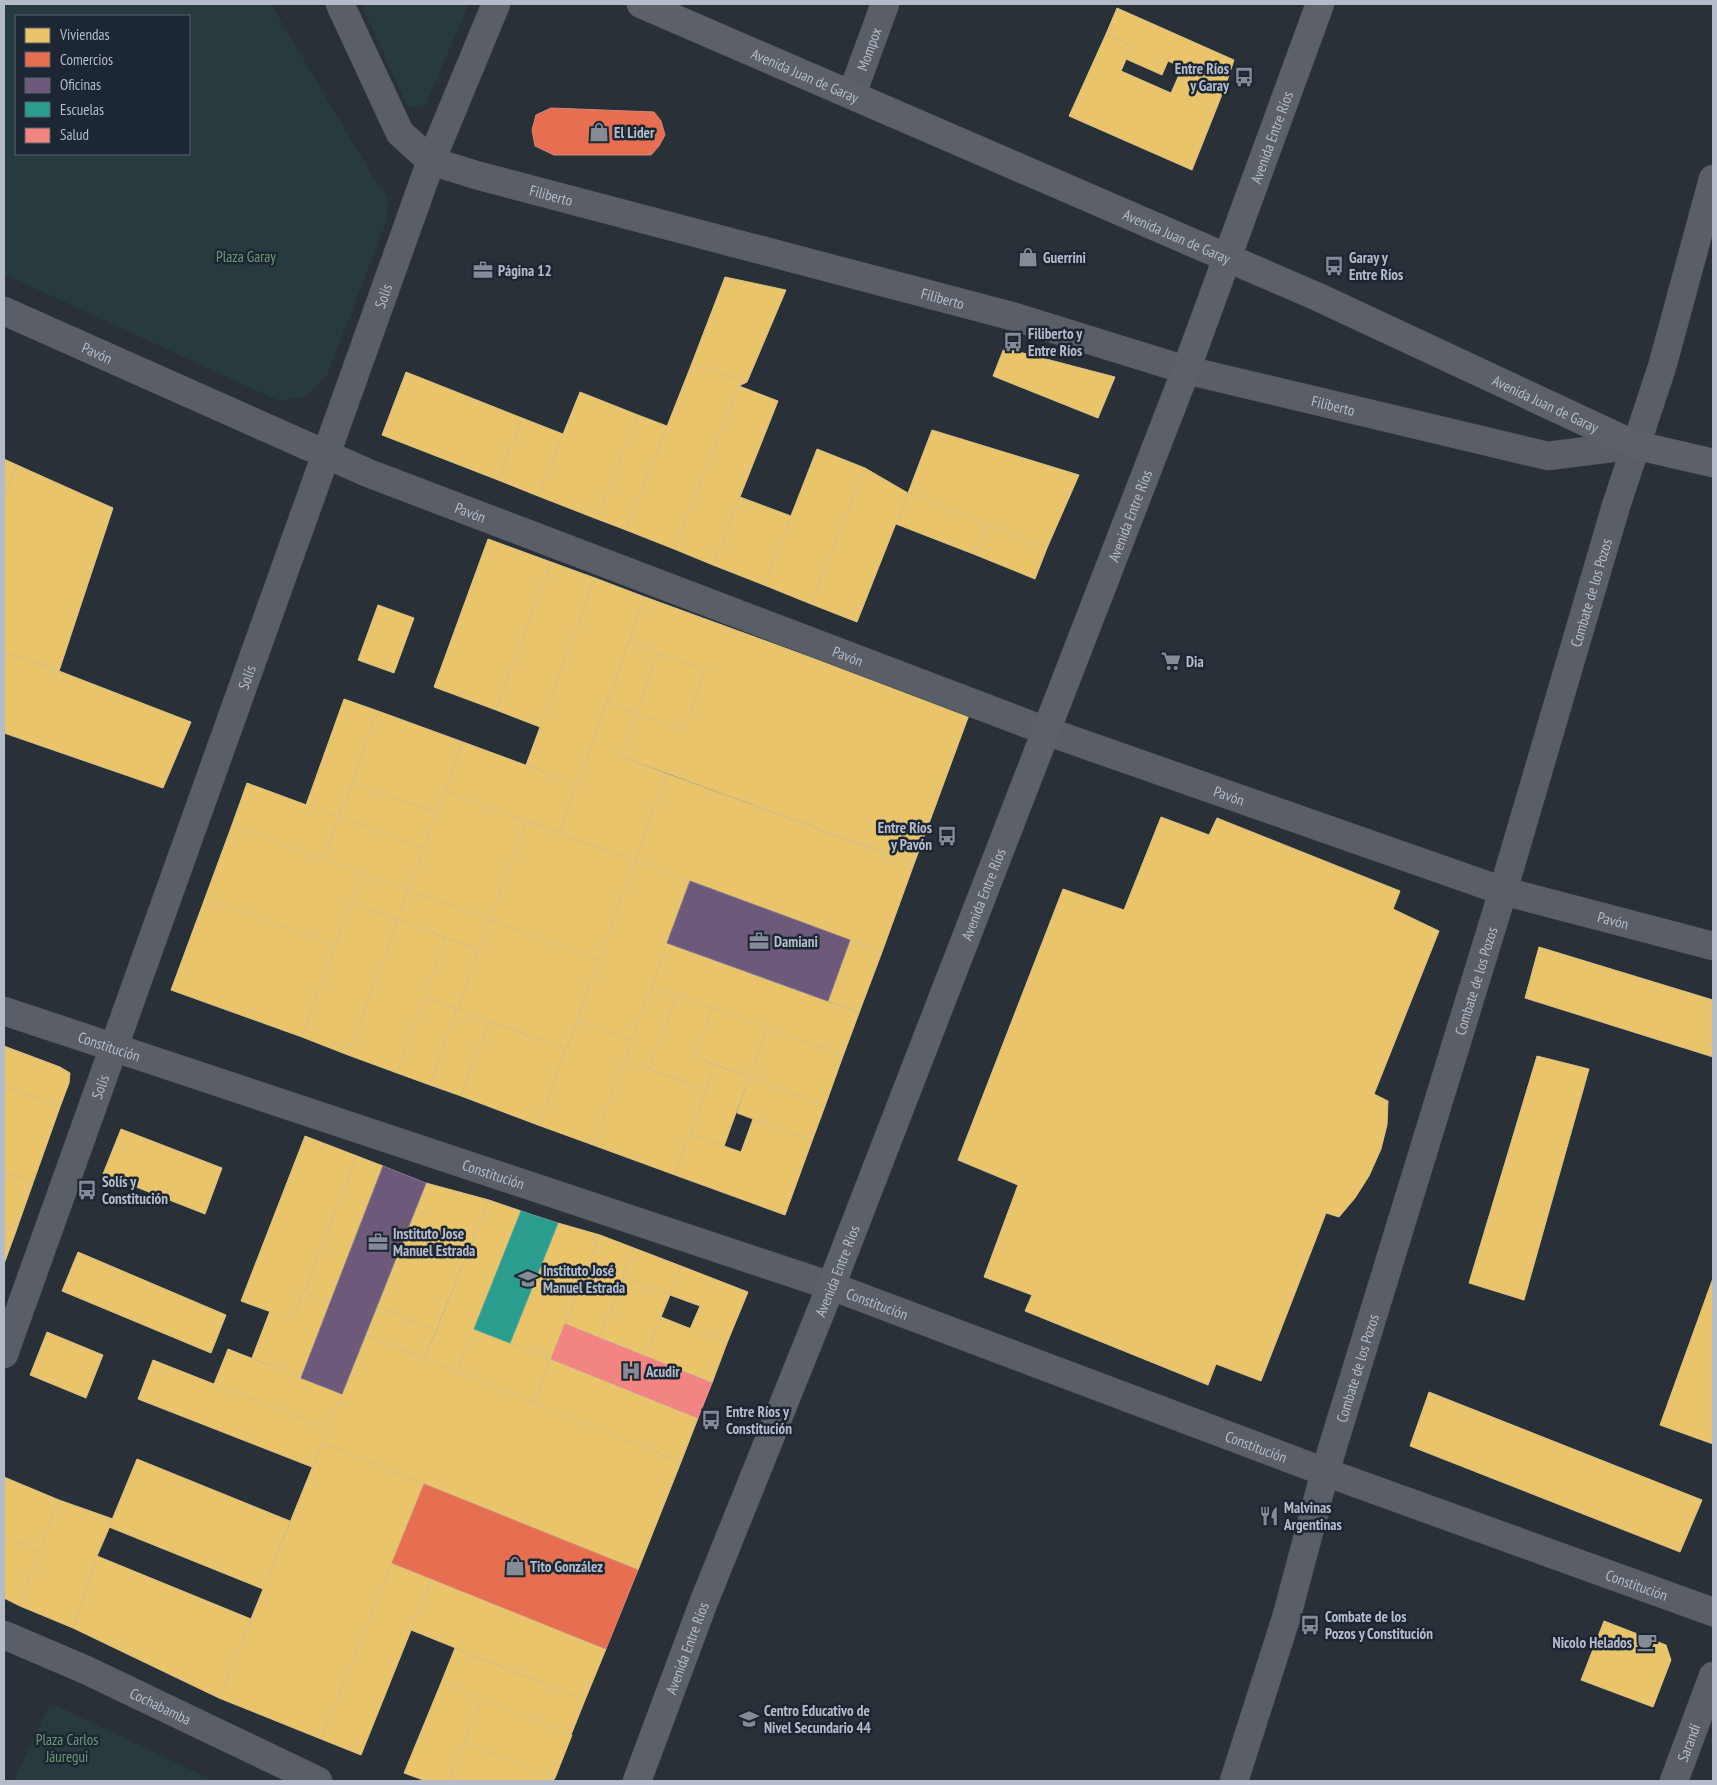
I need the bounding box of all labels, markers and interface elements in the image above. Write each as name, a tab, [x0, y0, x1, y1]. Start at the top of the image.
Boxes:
legend	[15, 15, 190, 155]
text: Viviendas	[59, 25, 110, 44]
street label: Mompox	[852, 25, 885, 73]
street label: Avenida Juan de Garay	[749, 43, 862, 107]
text: Comercios	[60, 50, 113, 69]
place label: Entre Ríos y Garay	[1175, 59, 1230, 95]
bus stop icon: Entre Ríos y Garay	[1233, 66, 1255, 88]
text: Oficinas	[60, 75, 101, 94]
street label: Avenida Entre Ríos	[1246, 88, 1297, 186]
text: Escuelas	[60, 100, 104, 119]
shop icon: El Lider	[588, 121, 610, 143]
place label: El Lider	[614, 123, 655, 142]
text: Salud	[60, 125, 89, 144]
street label: Filiberto	[528, 180, 575, 210]
street label: Avenida Juan de Garay	[1120, 204, 1234, 268]
shop icon: Guerrini	[1017, 246, 1039, 268]
park label: Plaza Garay	[216, 247, 276, 266]
place label: Guerrini	[1043, 248, 1086, 267]
place label: Garay y Entre Ríos	[1349, 248, 1403, 284]
bus stop icon: Garay y Entre Ríos	[1323, 255, 1345, 277]
office icon: Página 12	[472, 259, 494, 281]
place label: Página 12	[498, 261, 552, 280]
street label: Solís	[370, 281, 396, 311]
street label: Filiberto	[919, 283, 967, 313]
place label: Filiberto y Entre Ríos	[1028, 324, 1083, 360]
bus stop icon: Filiberto y Entre Ríos	[1002, 331, 1024, 353]
street label: Pavón	[79, 337, 115, 368]
street label: Avenida Juan de Garay	[1489, 370, 1602, 436]
street label: Filiberto	[1310, 391, 1357, 419]
street label: Avenida Entre Ríos	[1103, 467, 1156, 564]
street label: Pavón	[452, 498, 488, 526]
street label: Combate de los Pozos	[1566, 536, 1616, 649]
street label: Pavón	[830, 641, 866, 670]
supermarket icon: Dia	[1160, 650, 1182, 672]
place label: Dia	[1186, 652, 1204, 671]
street label: Solís	[233, 662, 259, 692]
street label: Pavón	[1211, 781, 1247, 809]
place label: Entre Ríos y Pavón	[878, 818, 932, 854]
bus stop icon: Entre Ríos y Pavón	[936, 825, 958, 847]
street label: Avenida Entre Ríos	[957, 845, 1009, 943]
street label: Pavón	[1596, 907, 1631, 933]
street label: Combate de los Pozos	[1450, 924, 1501, 1037]
office icon: Damiani	[748, 930, 770, 952]
place label: Damiani	[774, 932, 818, 951]
street label: Constitución	[76, 1027, 143, 1065]
street label: Solís	[87, 1072, 113, 1101]
street label: Constitución	[460, 1155, 527, 1193]
place label: Solís y Constitución	[102, 1172, 168, 1208]
bus stop icon: Solís y Constitución	[76, 1179, 98, 1201]
street label: Avenida Entre Ríos	[810, 1222, 863, 1319]
place label: Instituto Jose Manuel Estrada	[393, 1224, 475, 1260]
office icon: Instituto Jose Manuel Estrada	[367, 1231, 389, 1253]
place label: Instituto José Manuel Estrada	[543, 1261, 625, 1297]
school or university icon: Instituto José Manuel Estrada	[517, 1268, 539, 1290]
street label: Constitución	[844, 1283, 911, 1324]
street label: Combate de los Pozos	[1331, 1312, 1382, 1424]
hospital icon: Acudir	[620, 1360, 642, 1382]
place label: Acudir	[645, 1362, 680, 1381]
place label: Entre Ríos y Constitución	[726, 1402, 792, 1438]
bus stop icon: Entre Ríos y Constitución	[700, 1409, 722, 1431]
street label: Constitución	[1223, 1426, 1290, 1466]
place label: Malvinas Argentinas	[1283, 1498, 1342, 1534]
restaurant icon: Malvinas Argentinas	[1258, 1505, 1280, 1527]
shop icon: Tito González	[504, 1555, 526, 1577]
place label: Tito González	[530, 1557, 603, 1576]
street label: Constitución	[1603, 1565, 1670, 1604]
street label: Avenida Entre Ríos	[661, 1599, 712, 1697]
place label: Combate de los Pozos y Constitución	[1325, 1607, 1433, 1643]
bus stop icon: Combate de los Pozos y Constitución	[1299, 1614, 1321, 1636]
cafe icon: Nicolo Helados	[1636, 1631, 1658, 1653]
place label: Nicolo Helados	[1553, 1633, 1632, 1652]
street label: Cochabamba	[127, 1683, 194, 1729]
place label: Centro Educativo de Nivel Secundario 44	[764, 1701, 871, 1737]
school or university icon: Centro Educativo de Nivel Secundario 44	[738, 1708, 760, 1730]
street label: Sarandí	[1673, 1720, 1704, 1764]
park label: Plaza Carlos Jáuregui	[36, 1730, 98, 1766]

